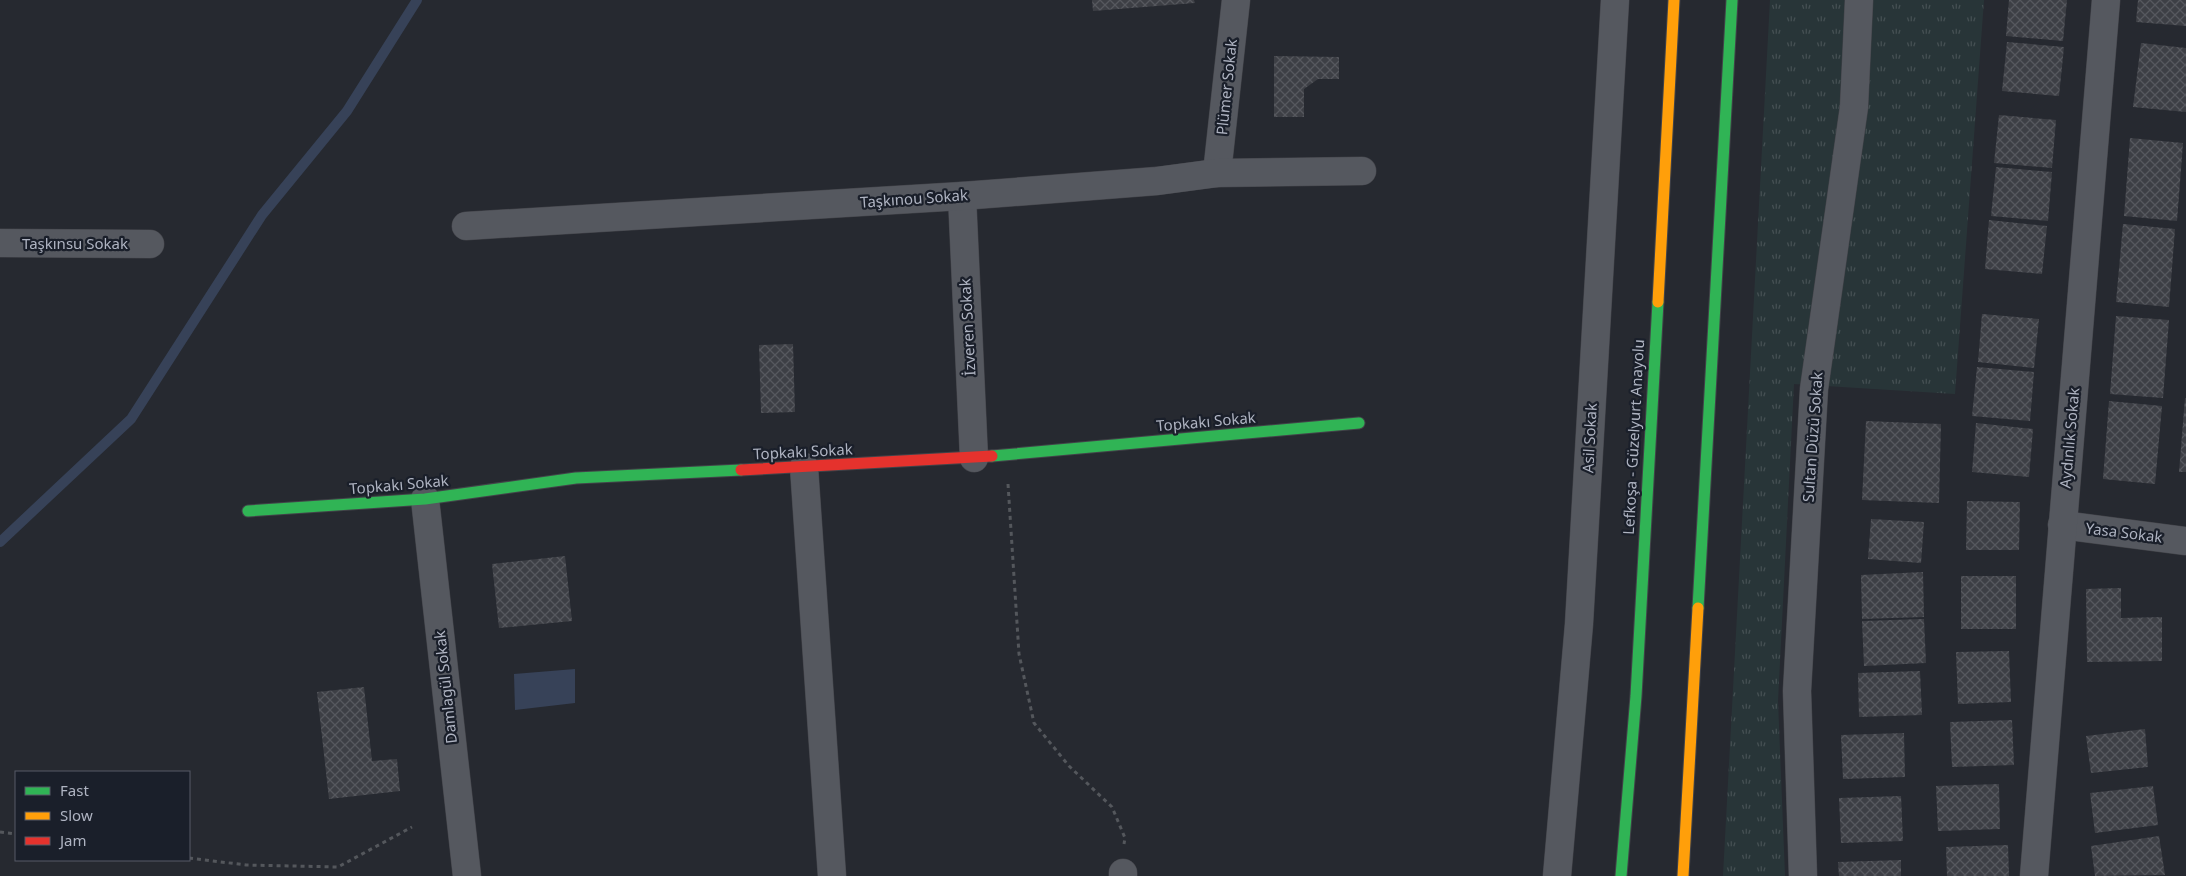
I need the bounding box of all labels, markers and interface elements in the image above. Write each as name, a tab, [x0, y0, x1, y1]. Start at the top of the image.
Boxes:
street label: Plümer Sokak	[1211, 38, 1241, 136]
street label: Taşkınou Sokak	[859, 184, 968, 212]
street label: Taşkınsu Sokak	[22, 233, 128, 253]
street label: İzveren Sokak	[954, 278, 980, 376]
street label: Lefkoşa - Güzelyurt Anayolu	[1618, 339, 1648, 535]
street label: Sultan Düzü Sokak	[1797, 371, 1827, 503]
street label: Aydınlık Sokak	[2055, 387, 2083, 489]
street label: Asil Sokak	[1577, 402, 1601, 474]
street label: Topkakı Sokak	[1155, 407, 1256, 435]
street label: Topkakı Sokak	[753, 438, 853, 464]
street label: Topkakı Sokak	[348, 470, 449, 498]
street label: Yasa Sokak	[2084, 517, 2164, 547]
street label: Damlagül Sokak	[429, 630, 461, 745]
legend	[15, 771, 190, 861]
text: Fast	[60, 780, 89, 800]
text: Slow	[60, 805, 93, 825]
text: Jam	[58, 830, 87, 850]

